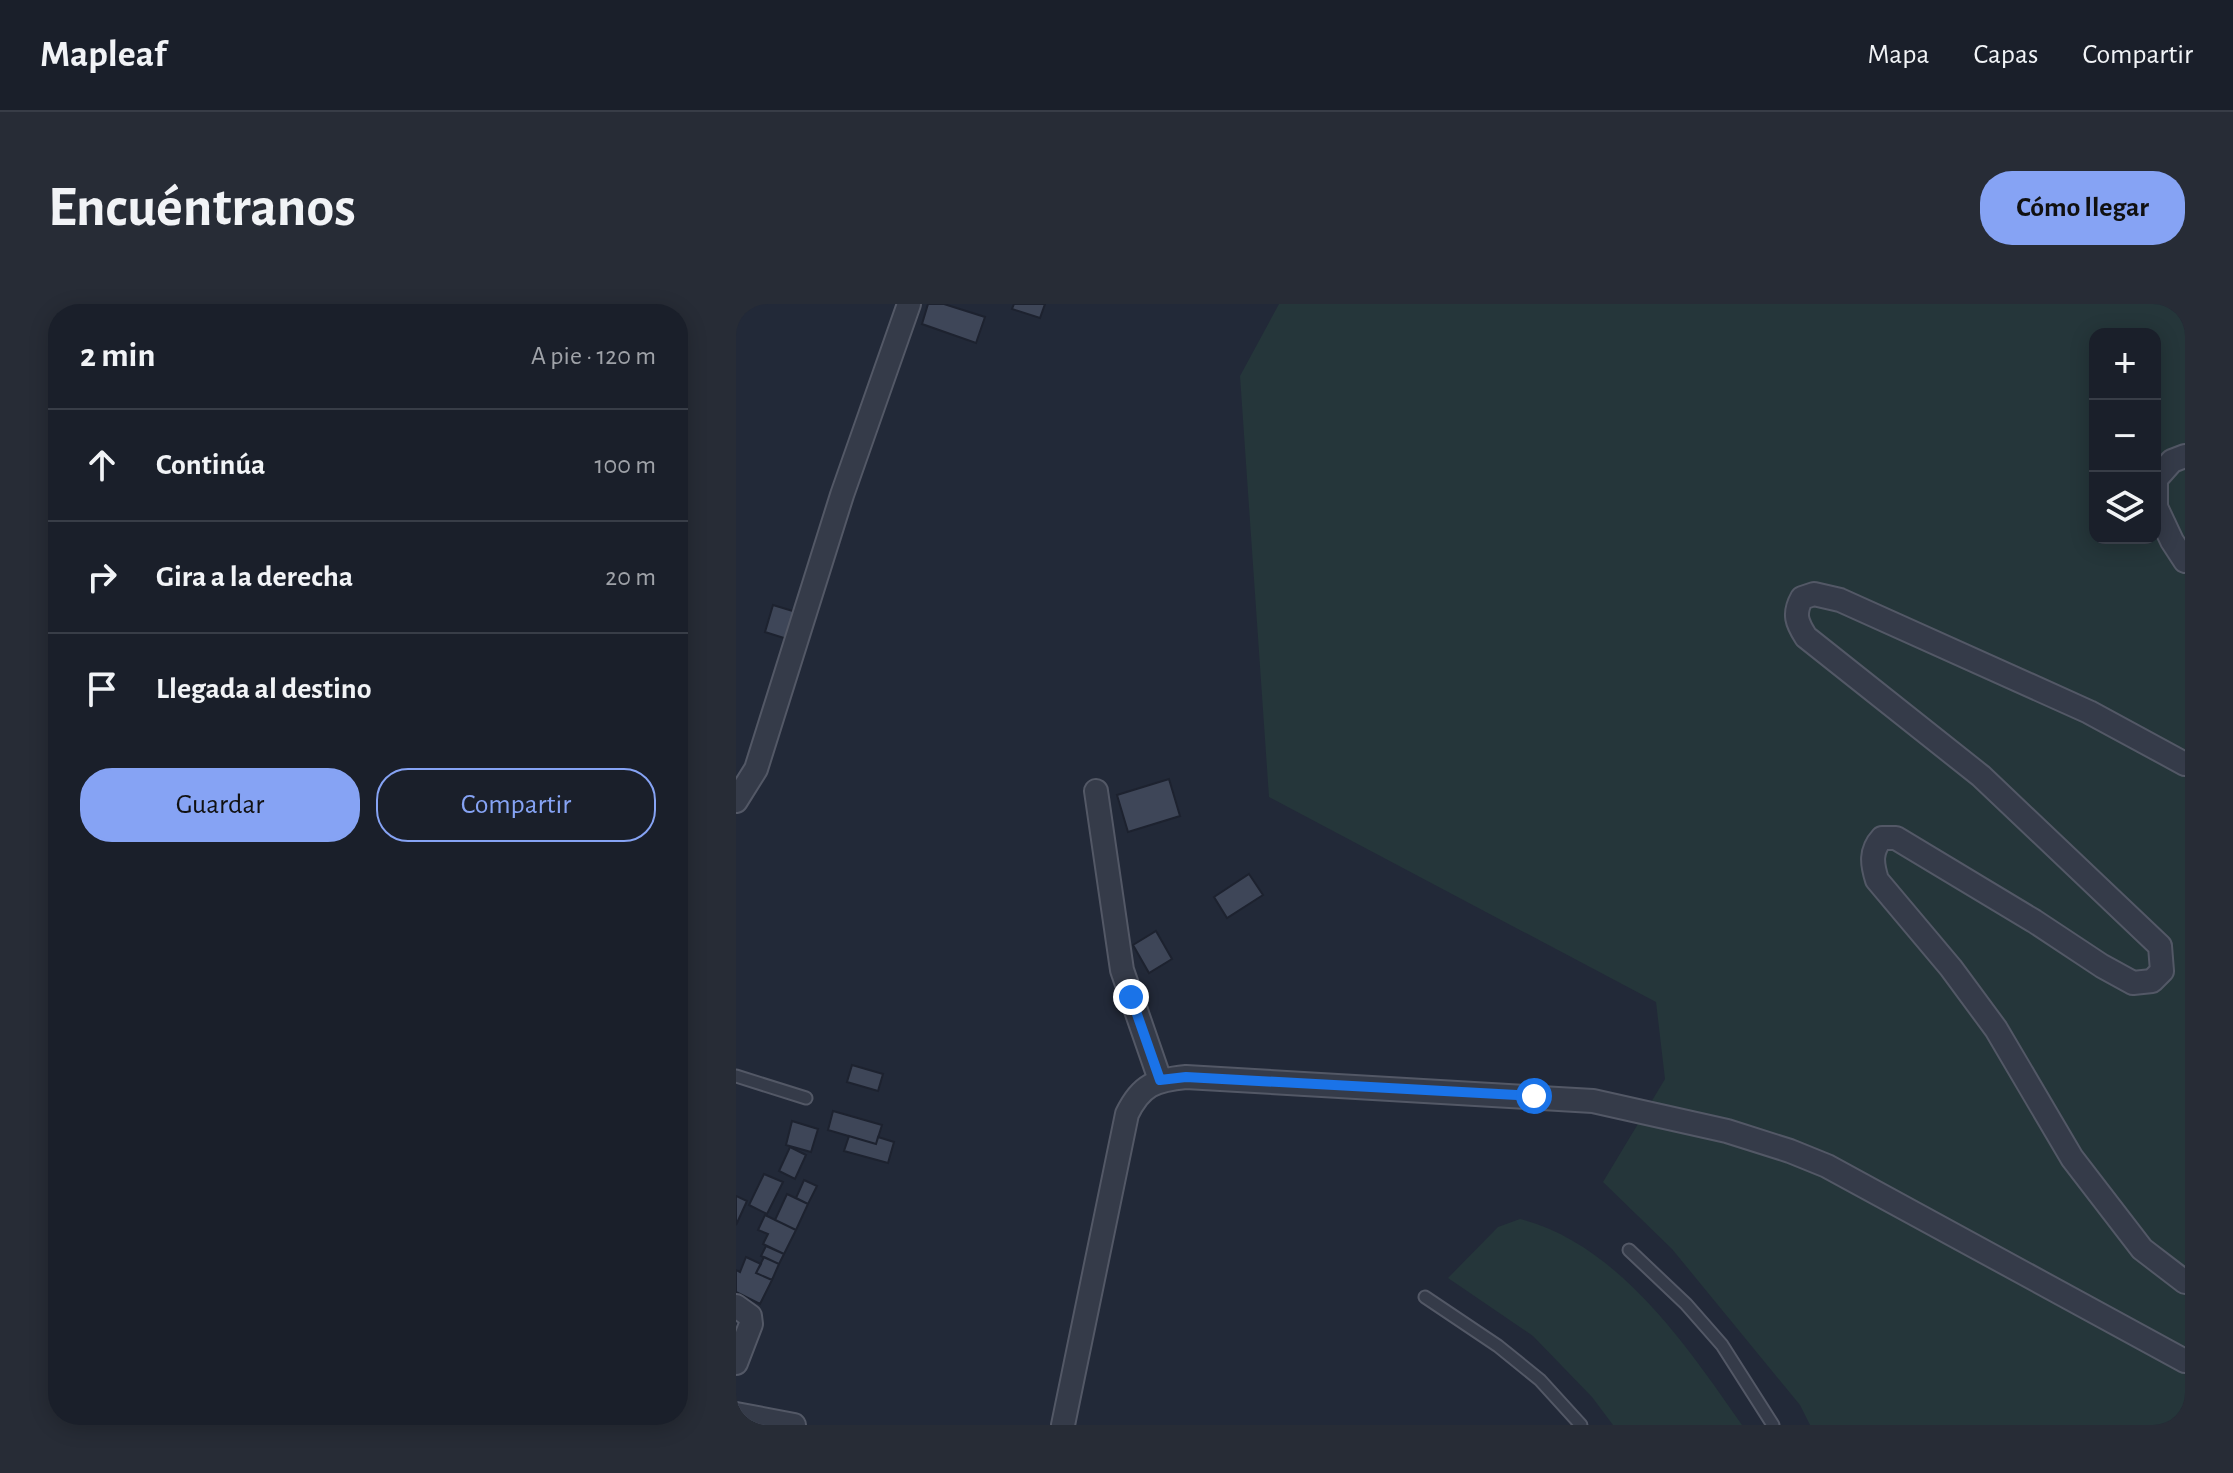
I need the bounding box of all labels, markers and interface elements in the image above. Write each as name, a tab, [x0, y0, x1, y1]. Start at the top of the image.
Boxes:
text: Mapleaf	[40, 36, 166, 74]
text: Mapa	[1867, 41, 1929, 69]
text: Capas	[1973, 41, 2038, 69]
text: Compartir	[2082, 41, 2193, 69]
button: Cómo llegar	[1980, 171, 2185, 245]
text: Encuéntranos	[48, 180, 356, 236]
map controls	[2089, 328, 2161, 544]
button: +	[2089, 328, 2161, 400]
text: 2 min	[80, 339, 155, 373]
text: A pie · 120 m	[531, 343, 656, 369]
button: −	[2089, 400, 2161, 472]
icon: ahead	[80, 443, 124, 487]
text: Continúa	[156, 450, 265, 480]
text: 100 m	[595, 452, 656, 478]
button: layers	[2089, 472, 2161, 544]
icon: right	[80, 555, 124, 599]
text: Gira a la derecha	[156, 562, 353, 592]
text: 20 m	[605, 564, 656, 590]
icon: arrive	[80, 667, 124, 711]
text: Llegada al destino	[156, 674, 372, 704]
button: Guardar	[80, 768, 360, 842]
button: Compartir	[376, 768, 656, 842]
route end	[1113, 979, 1149, 1015]
route start	[1516, 1078, 1552, 1114]

